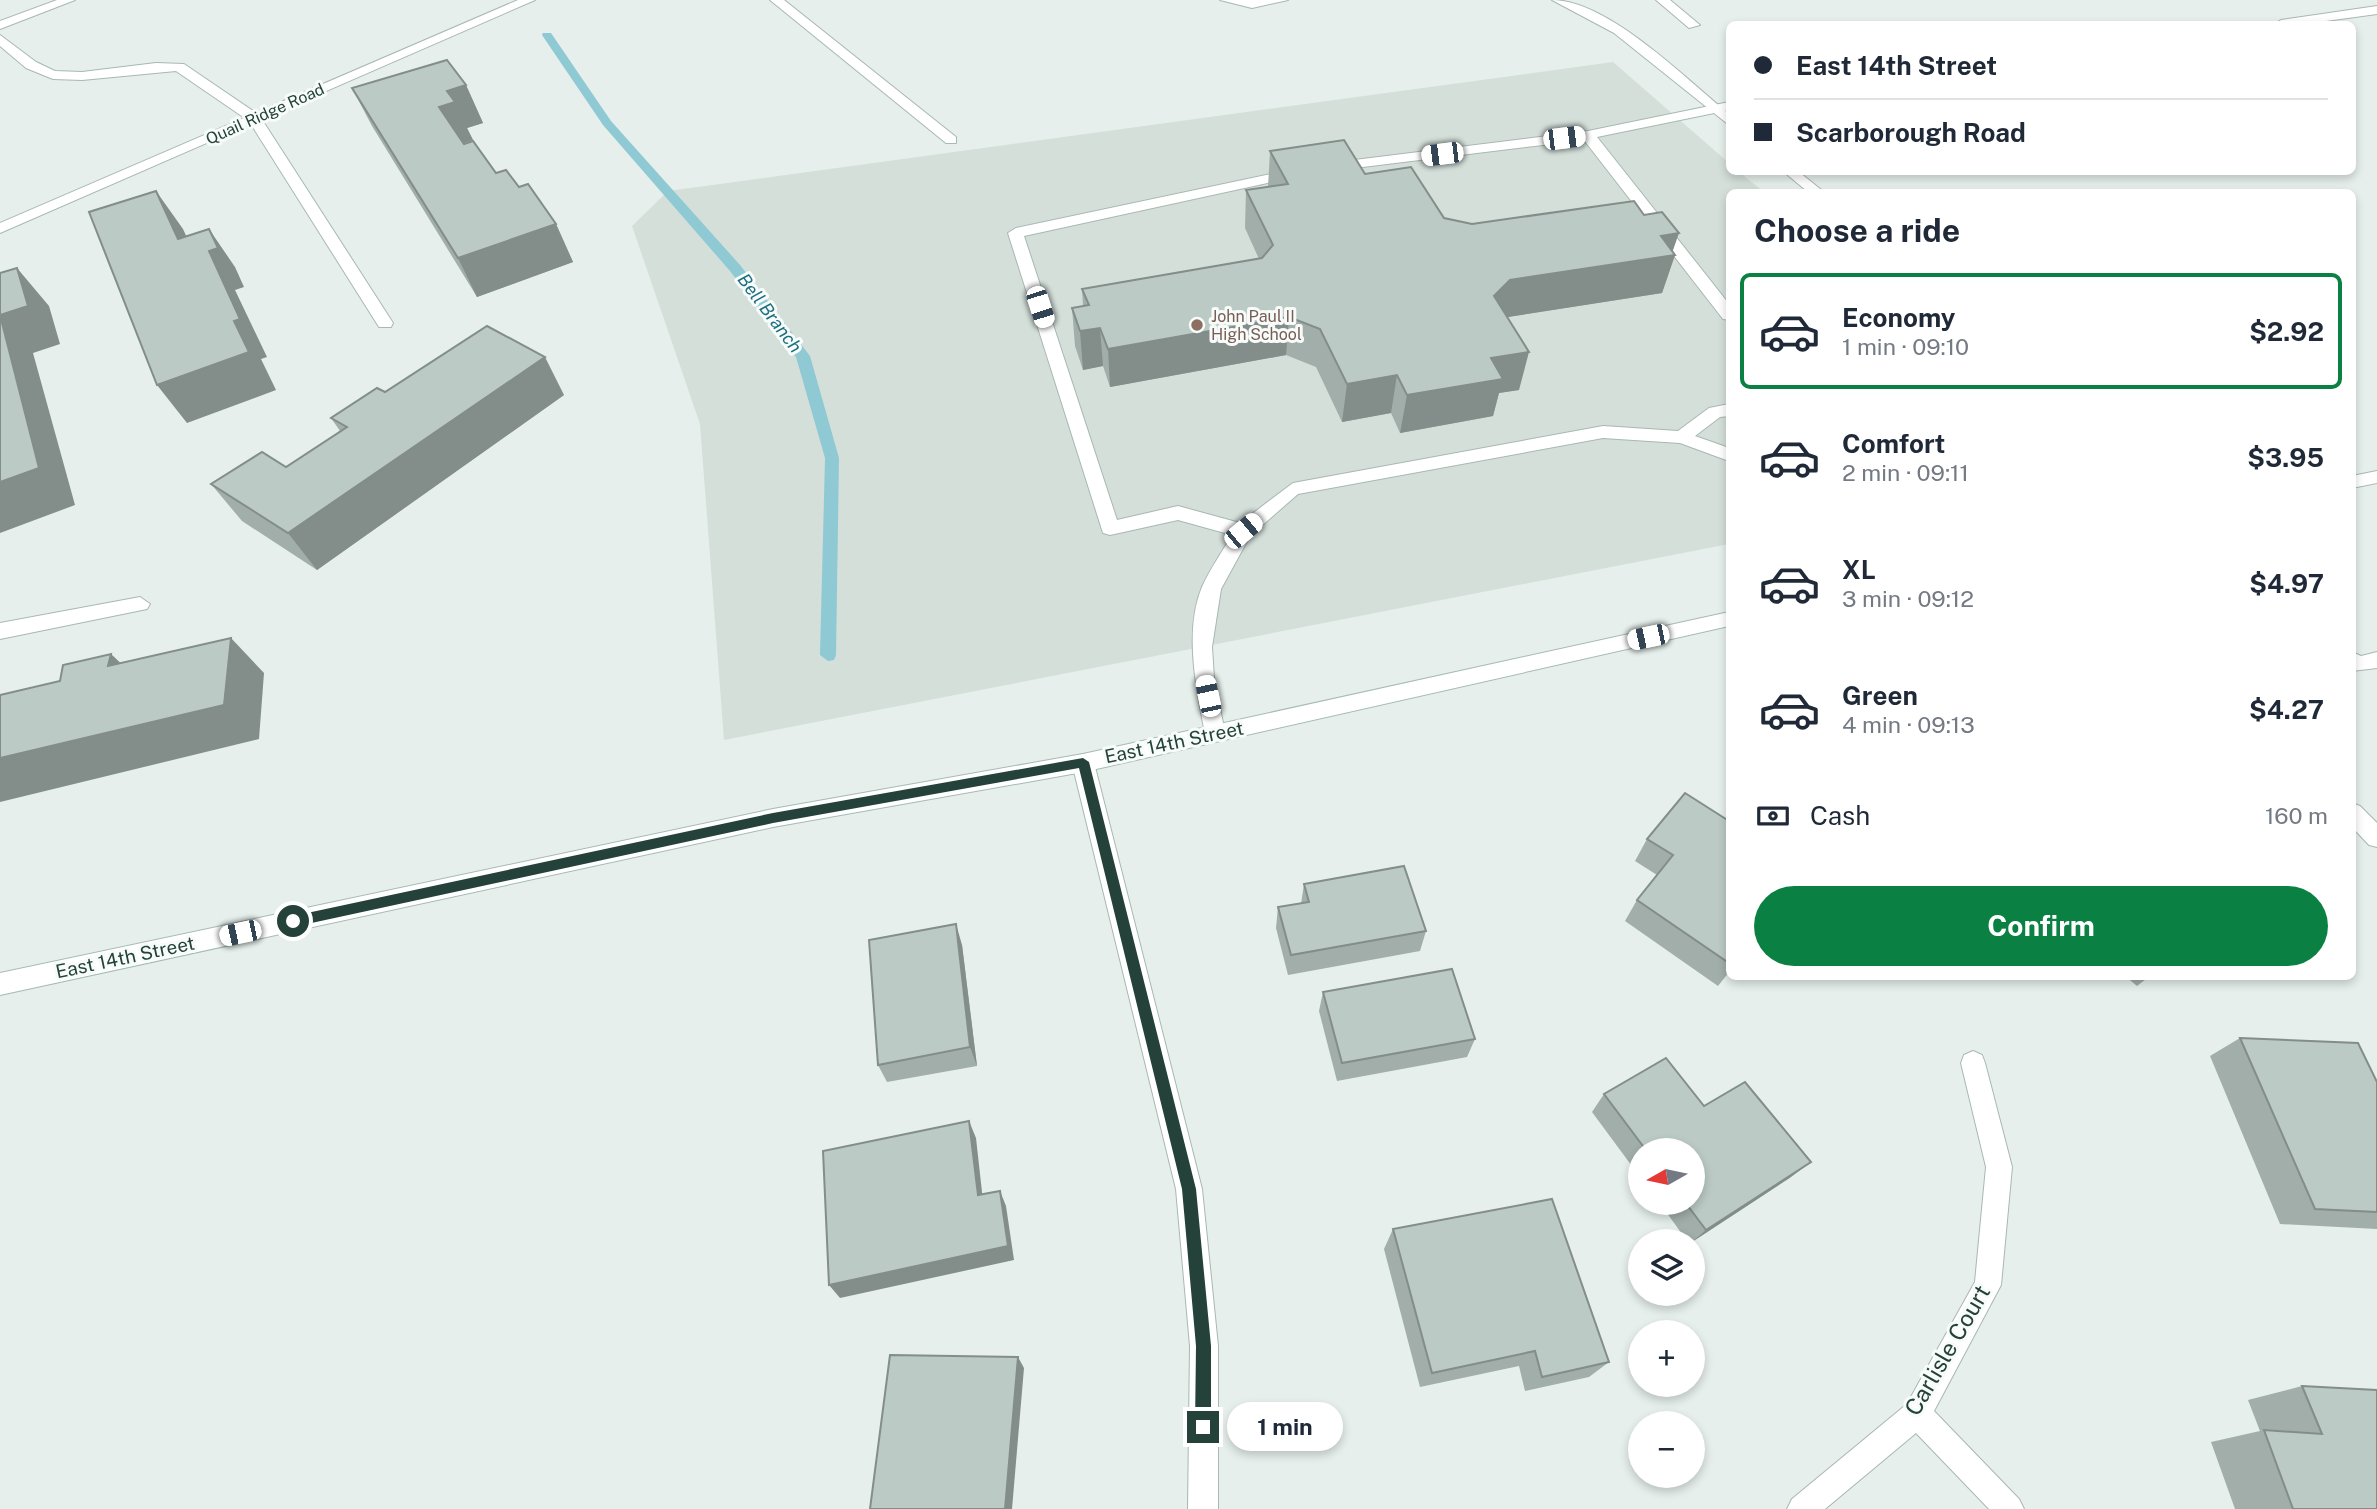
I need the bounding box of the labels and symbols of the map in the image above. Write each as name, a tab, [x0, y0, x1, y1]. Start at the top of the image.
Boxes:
street label: Quail Ridge Road	[203, 79, 327, 149]
car	[1542, 125, 1587, 151]
car	[1420, 141, 1465, 167]
water label: Bell Branch	[734, 269, 806, 357]
car	[1024, 284, 1057, 330]
place label: John Paul II High School	[1211, 307, 1302, 344]
marker: John Paul II High School	[1189, 317, 1205, 333]
car	[1221, 509, 1266, 553]
car	[1626, 622, 1671, 652]
car	[1194, 673, 1223, 719]
street label: East 14th Street	[1102, 717, 1246, 767]
route start	[277, 905, 309, 937]
car	[218, 918, 263, 948]
street label: East 14th Street	[53, 932, 197, 982]
north arrow	[1628, 1138, 1704, 1214]
street label: Carlisle Court	[1899, 1280, 1995, 1420]
callout: 1 min	[1228, 1402, 1343, 1452]
route end	[1187, 1411, 1219, 1443]

